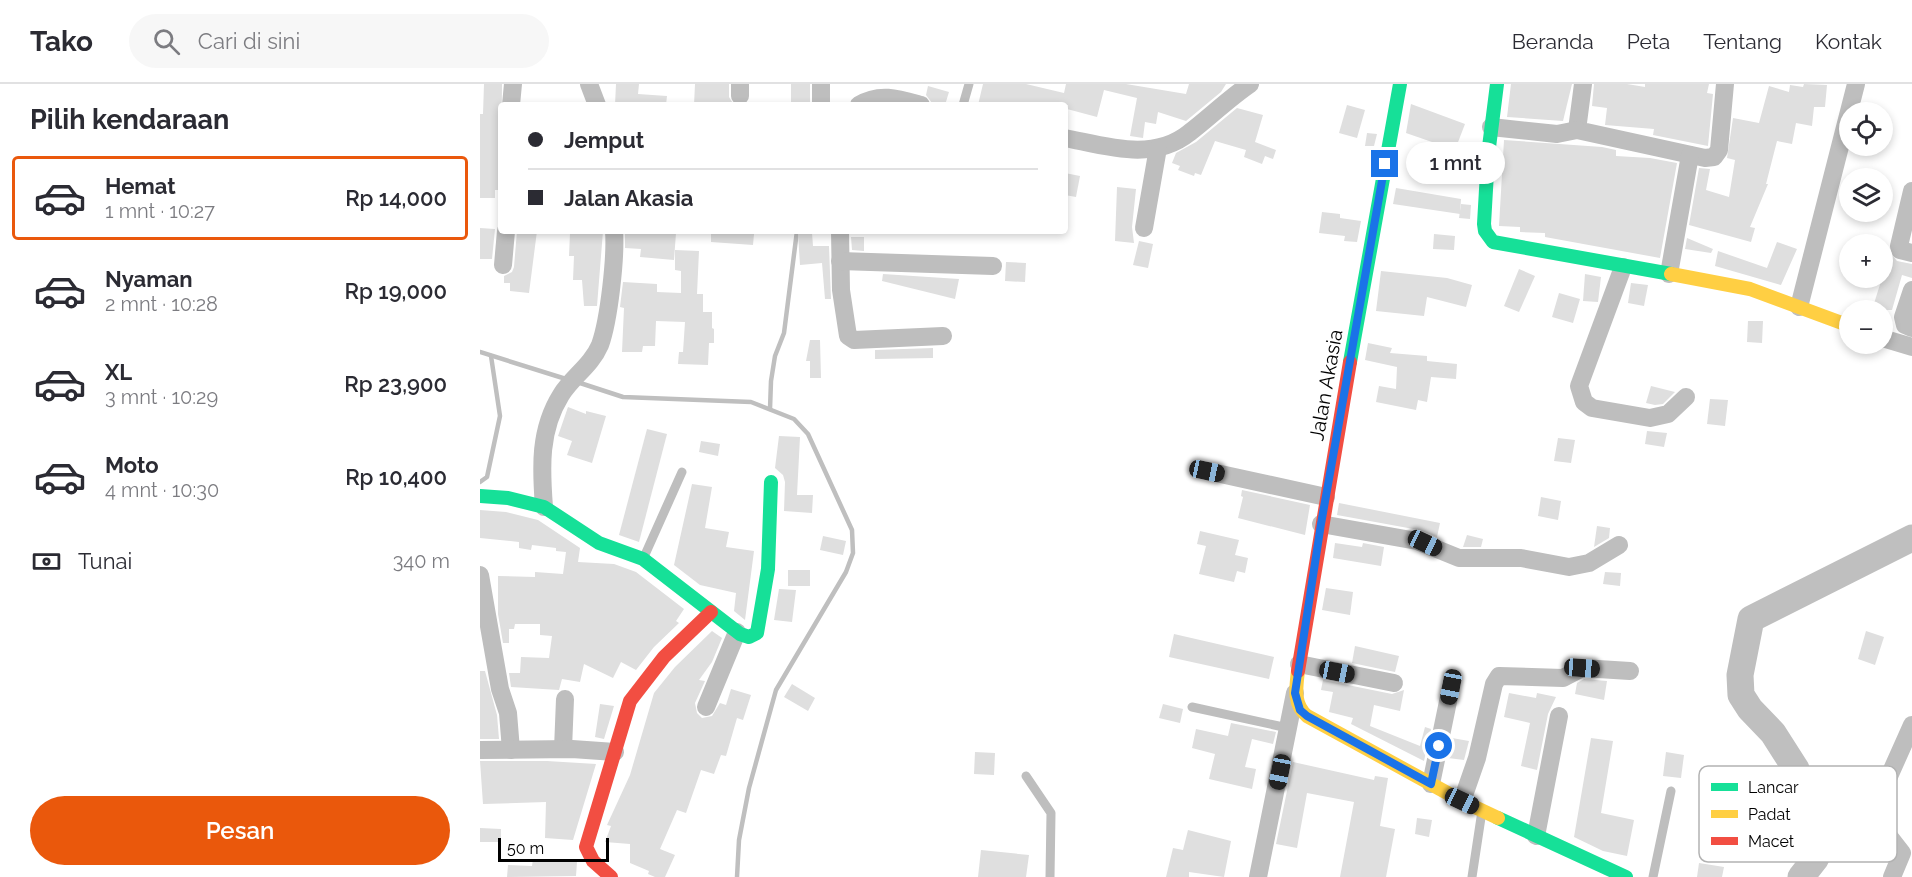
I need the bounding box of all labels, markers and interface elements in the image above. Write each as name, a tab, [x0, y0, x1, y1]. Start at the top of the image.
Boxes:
search box	[129, 14, 549, 68]
text: Tako	[30, 25, 93, 58]
icon: search	[150, 25, 183, 58]
text: Cari di sini	[198, 28, 300, 54]
text: Beranda	[1512, 29, 1594, 54]
text: Peta	[1627, 29, 1670, 54]
text: Tentang	[1703, 29, 1782, 54]
text: Kontak	[1815, 29, 1882, 54]
map controls	[1839, 102, 1893, 354]
button: locate	[1839, 102, 1893, 156]
text: Pilih kendaraan	[30, 104, 229, 135]
text: Jemput	[564, 127, 644, 153]
callout: 1 mnt	[1406, 143, 1505, 185]
route end	[1371, 150, 1398, 177]
text: 1 mnt	[1429, 151, 1482, 175]
button: layers	[1839, 168, 1893, 222]
icon: car	[33, 171, 87, 225]
text: Hemat	[105, 173, 176, 199]
text: Rp 14,000	[345, 185, 447, 211]
text: Jalan Akasia	[564, 185, 693, 211]
text: 1 mnt · 10:27	[105, 199, 215, 223]
button: +	[1839, 234, 1893, 288]
icon: car	[33, 264, 87, 318]
text: Nyaman	[105, 266, 193, 292]
text: Rp 19,000	[345, 278, 447, 304]
text: 2 mnt · 10:28	[105, 292, 218, 316]
button: −	[1839, 300, 1893, 354]
street label: Jalan Akasia	[1304, 327, 1348, 443]
icon: car	[33, 357, 87, 411]
text: XL	[105, 359, 132, 385]
text: Rp 23,900	[344, 371, 447, 397]
text: 3 mnt · 10:29	[105, 385, 218, 409]
icon: car	[33, 450, 87, 504]
text: Moto	[105, 452, 159, 478]
car	[1188, 458, 1226, 484]
text: Rp 10,400	[345, 464, 447, 490]
text: 4 mnt · 10:30	[105, 478, 219, 502]
car	[1405, 527, 1445, 559]
icon: cash	[30, 545, 63, 578]
text: Tunai	[78, 548, 132, 574]
text: 340 m	[393, 549, 450, 573]
car	[1563, 658, 1601, 678]
car	[1318, 660, 1356, 684]
car	[1439, 668, 1463, 706]
route start	[1425, 732, 1452, 759]
car	[1268, 753, 1292, 791]
legend	[1699, 766, 1897, 862]
text: Lancar	[1748, 778, 1799, 797]
car	[1442, 785, 1482, 817]
button: Pesan	[30, 796, 450, 865]
text: Padat	[1748, 805, 1791, 824]
text: Macet	[1748, 832, 1795, 851]
scale bar	[498, 835, 609, 862]
text: 50 m	[507, 839, 544, 858]

